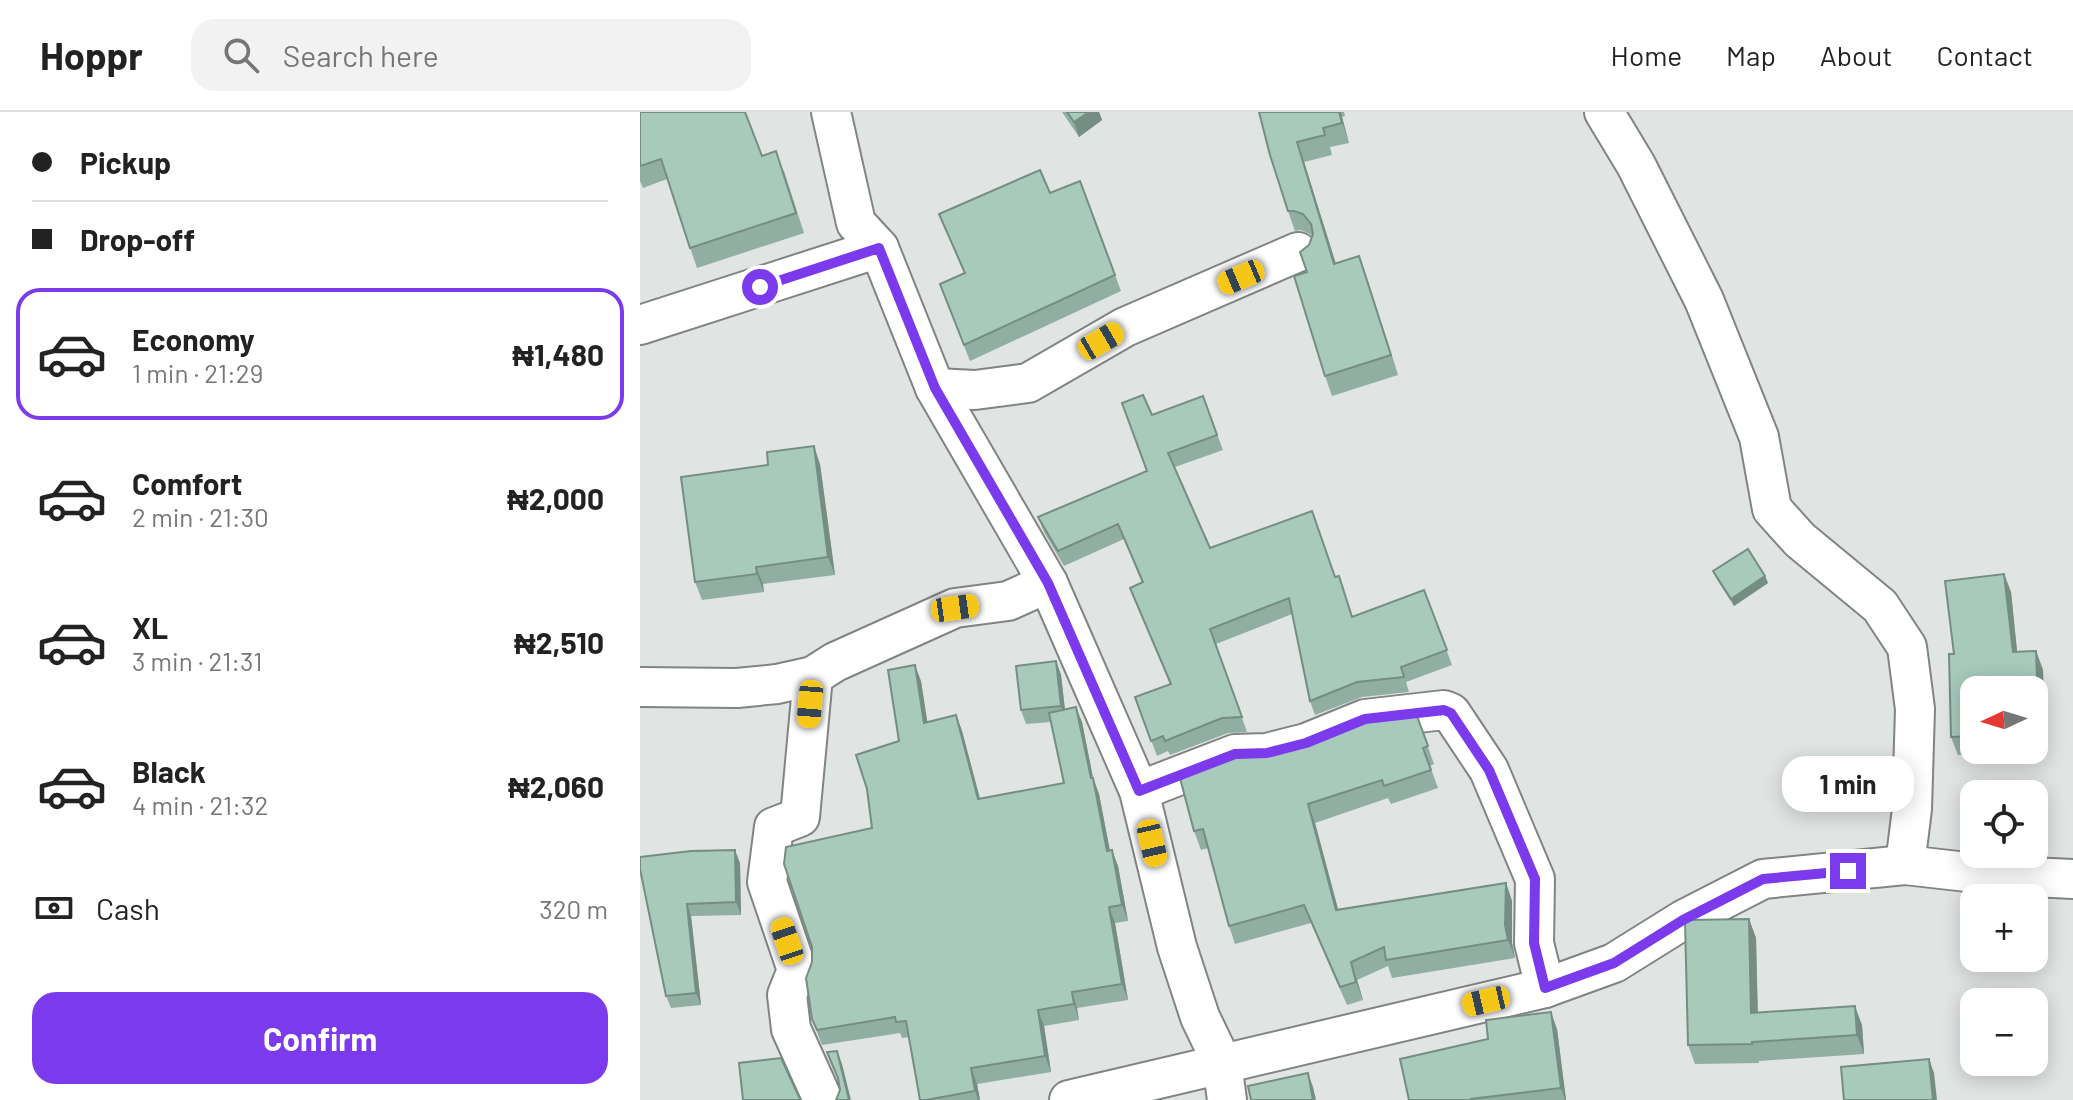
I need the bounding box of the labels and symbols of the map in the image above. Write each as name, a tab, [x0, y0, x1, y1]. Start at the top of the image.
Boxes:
car	[1214, 257, 1268, 297]
route start	[742, 269, 778, 305]
car	[1074, 319, 1128, 363]
car	[930, 593, 980, 623]
north arrow	[1960, 676, 2048, 764]
car	[796, 679, 824, 729]
callout: 1 min	[1782, 755, 1914, 811]
car	[1135, 817, 1169, 869]
route end	[1830, 853, 1866, 889]
car	[768, 914, 806, 968]
car	[1460, 984, 1512, 1018]

